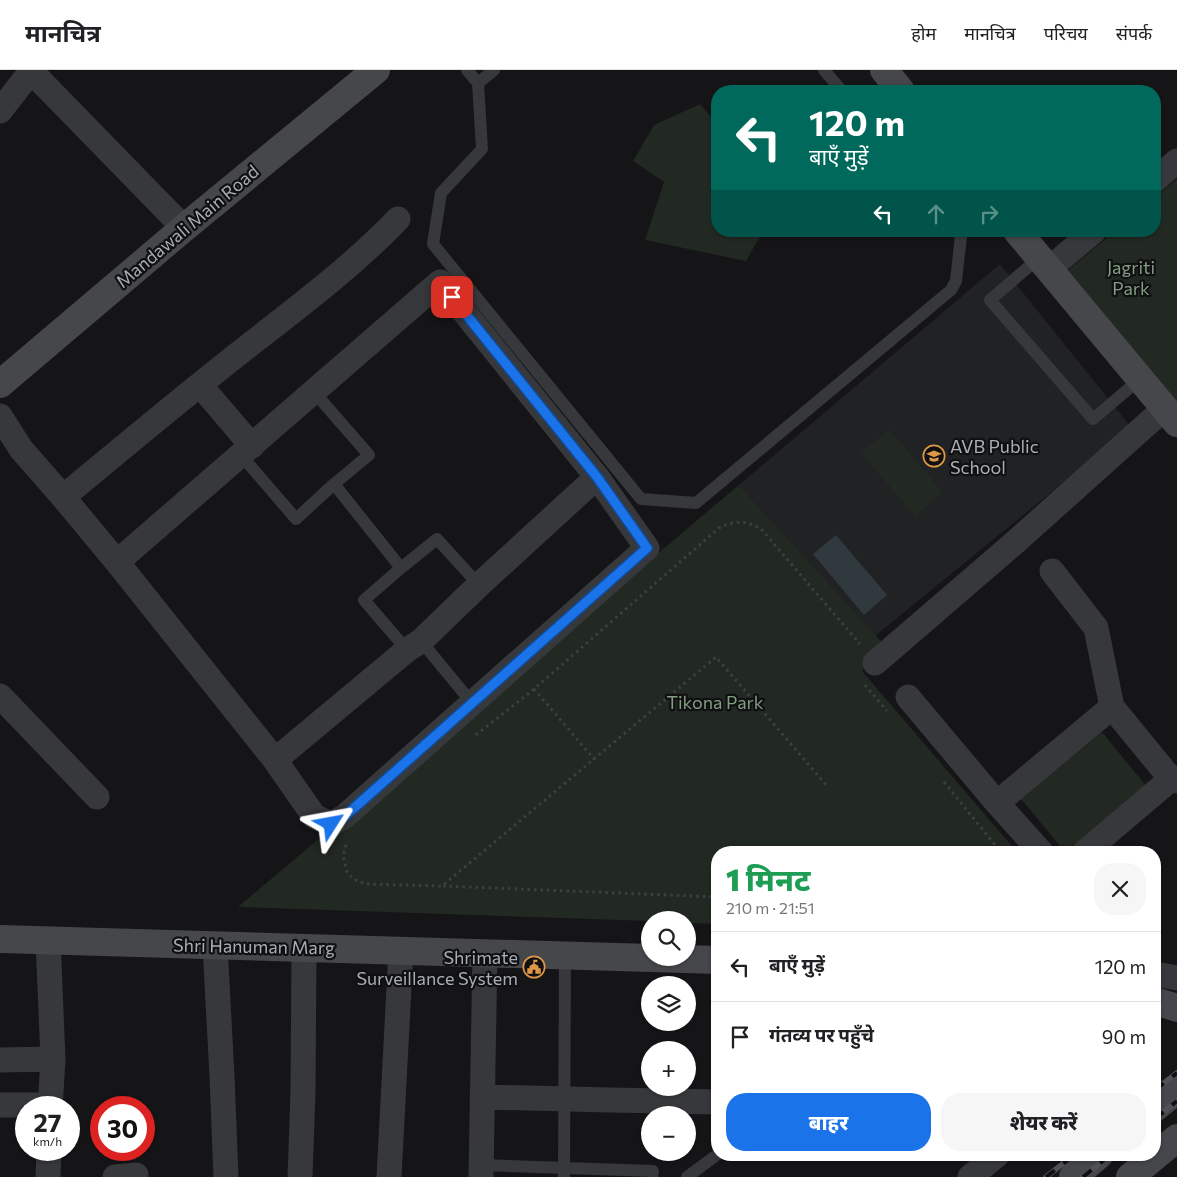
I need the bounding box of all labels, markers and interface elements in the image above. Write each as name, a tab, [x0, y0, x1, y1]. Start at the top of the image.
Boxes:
text: मानचित्र	[25, 18, 101, 47]
text: होम	[911, 22, 936, 44]
text: मानचित्र	[964, 22, 1016, 44]
text: परिचय	[1044, 22, 1088, 44]
text: संपर्क	[1116, 22, 1152, 44]
text: 120 m	[809, 100, 905, 143]
icon: left	[726, 105, 791, 170]
text: बाएँ मुड़ें	[809, 143, 869, 170]
street label: Mandawali Main Road	[111, 160, 263, 292]
icon: left	[869, 200, 897, 228]
icon: ahead	[922, 200, 950, 228]
icon: right	[975, 200, 1003, 228]
park label: Jagriti Park	[1107, 256, 1155, 299]
pin	[431, 276, 473, 318]
icon: arrive	[438, 283, 466, 311]
place label: AVB Public School	[950, 435, 1039, 478]
school or university icon: AVB Public School	[922, 444, 946, 468]
park label: Tikona Park	[666, 691, 764, 713]
position arrow	[304, 797, 356, 849]
text: 1 मिनट	[726, 860, 810, 897]
button: close	[1094, 863, 1146, 915]
text: 210 m · 21:51	[726, 898, 815, 917]
map controls	[641, 911, 696, 1161]
button: search	[641, 911, 696, 966]
street label: Shri Hanuman Marg	[173, 934, 335, 958]
place label: Shrimate Surveillance System	[356, 946, 518, 989]
icon: left	[726, 953, 754, 981]
text: बाएँ मुड़ें	[769, 953, 825, 976]
public building icon: Shrimate Surveillance System	[522, 955, 546, 979]
text: 120 m	[1095, 955, 1146, 978]
button: layers	[641, 976, 696, 1031]
icon: arrive	[726, 1023, 754, 1051]
text: गंतव्य पर पहुँचे	[769, 1023, 874, 1046]
text: 90 m	[1102, 1025, 1146, 1048]
button: +	[641, 1041, 696, 1096]
button: बाहर	[726, 1093, 931, 1151]
button: शेयर करें	[941, 1093, 1146, 1151]
speed limit sign: 30	[90, 1096, 155, 1161]
button: −	[641, 1106, 696, 1161]
text: 27	[34, 1107, 61, 1137]
text: km/h	[33, 1134, 62, 1148]

